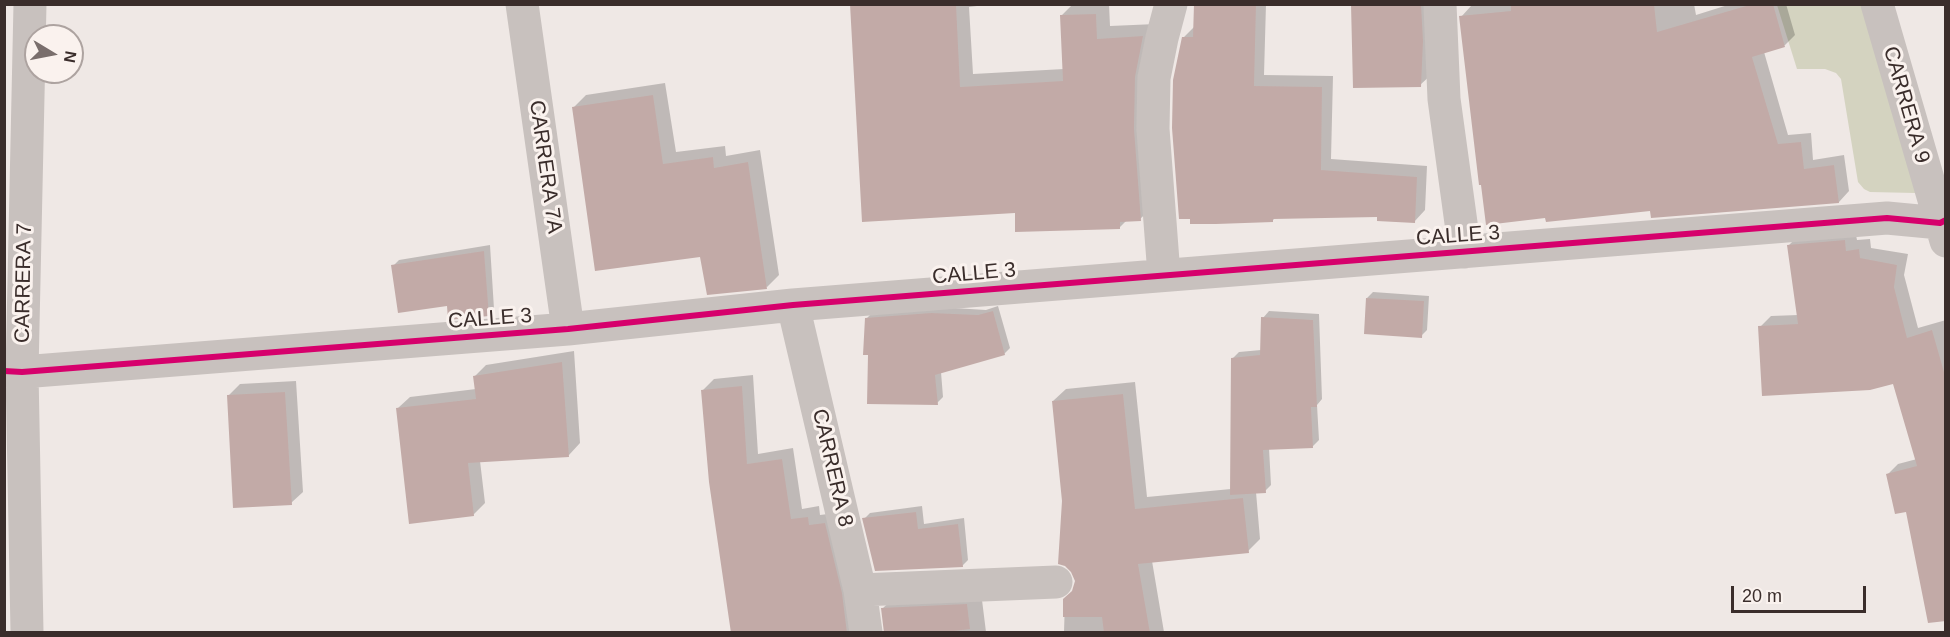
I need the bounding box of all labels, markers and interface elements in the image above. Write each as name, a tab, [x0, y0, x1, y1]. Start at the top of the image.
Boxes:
north arrow	[24, 24, 84, 84]
street label: CARRERA 9	[1877, 44, 1935, 166]
text: N	[61, 50, 80, 64]
street label: CARRERA 7A	[523, 99, 567, 235]
street label: CALLE 3	[1415, 220, 1501, 252]
street label: CARRERA 7	[10, 223, 38, 343]
street label: CALLE 3	[931, 258, 1017, 290]
street label: CALLE 3	[447, 303, 533, 335]
street label: CARRERA 8	[806, 407, 858, 529]
scale bar	[1734, 574, 1869, 612]
text: 20 m	[1742, 586, 1782, 606]

